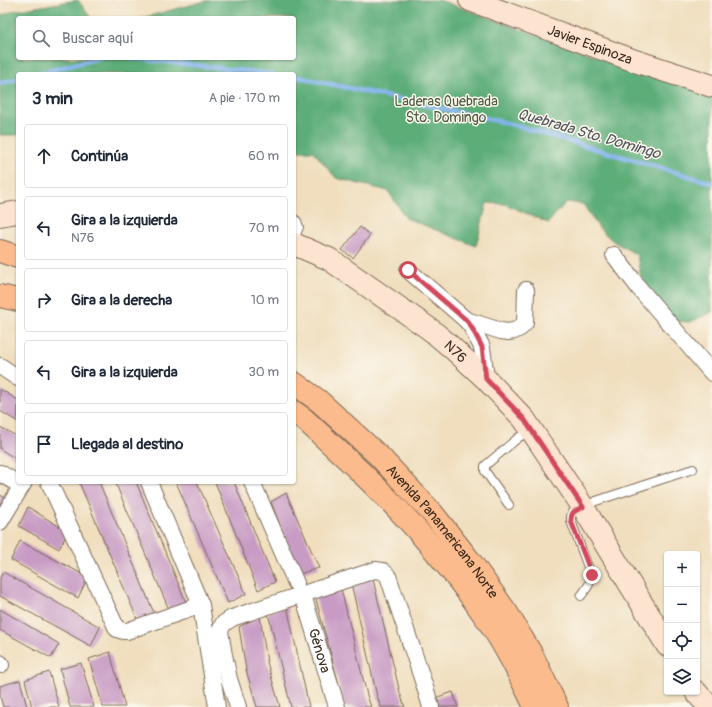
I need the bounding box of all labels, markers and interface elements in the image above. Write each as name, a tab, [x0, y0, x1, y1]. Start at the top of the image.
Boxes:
search box	[16, 16, 296, 60]
street label: Javier Espinoza	[545, 21, 635, 68]
icon: search	[30, 27, 52, 49]
text: Buscar aquí	[62, 29, 134, 48]
text: 3 min	[32, 88, 73, 109]
text: A pie · 170 m	[209, 90, 280, 106]
park label: Laderas Quebrada Sto. Domingo	[394, 93, 498, 126]
water label: Quebrada Sto. Domingo	[515, 105, 664, 164]
icon: ahead	[33, 145, 55, 167]
text: Continúa	[71, 147, 128, 166]
text: 60 m	[248, 148, 279, 164]
text: Gira a la izquierda	[71, 211, 178, 230]
icon: left	[33, 217, 55, 239]
text: 70 m	[249, 220, 279, 236]
text: N76	[71, 230, 94, 246]
route start	[399, 261, 417, 279]
icon: right	[33, 289, 55, 311]
text: Gira a la derecha	[71, 291, 172, 310]
text: 10 m	[251, 292, 279, 308]
street label: N76	[441, 337, 471, 366]
icon: left	[33, 361, 55, 383]
text: Gira a la izquierda	[71, 363, 178, 382]
text: 30 m	[249, 364, 279, 380]
icon: arrive	[33, 433, 55, 455]
text: Llegada al destino	[71, 435, 183, 454]
street label: Avenida Panamericana Norte	[383, 461, 502, 602]
map controls	[664, 551, 700, 695]
button: +	[664, 551, 700, 587]
route end	[583, 566, 601, 584]
button: −	[664, 587, 700, 623]
button: locate	[664, 623, 700, 659]
street label: Génova	[305, 626, 335, 675]
button: layers	[664, 659, 700, 695]

